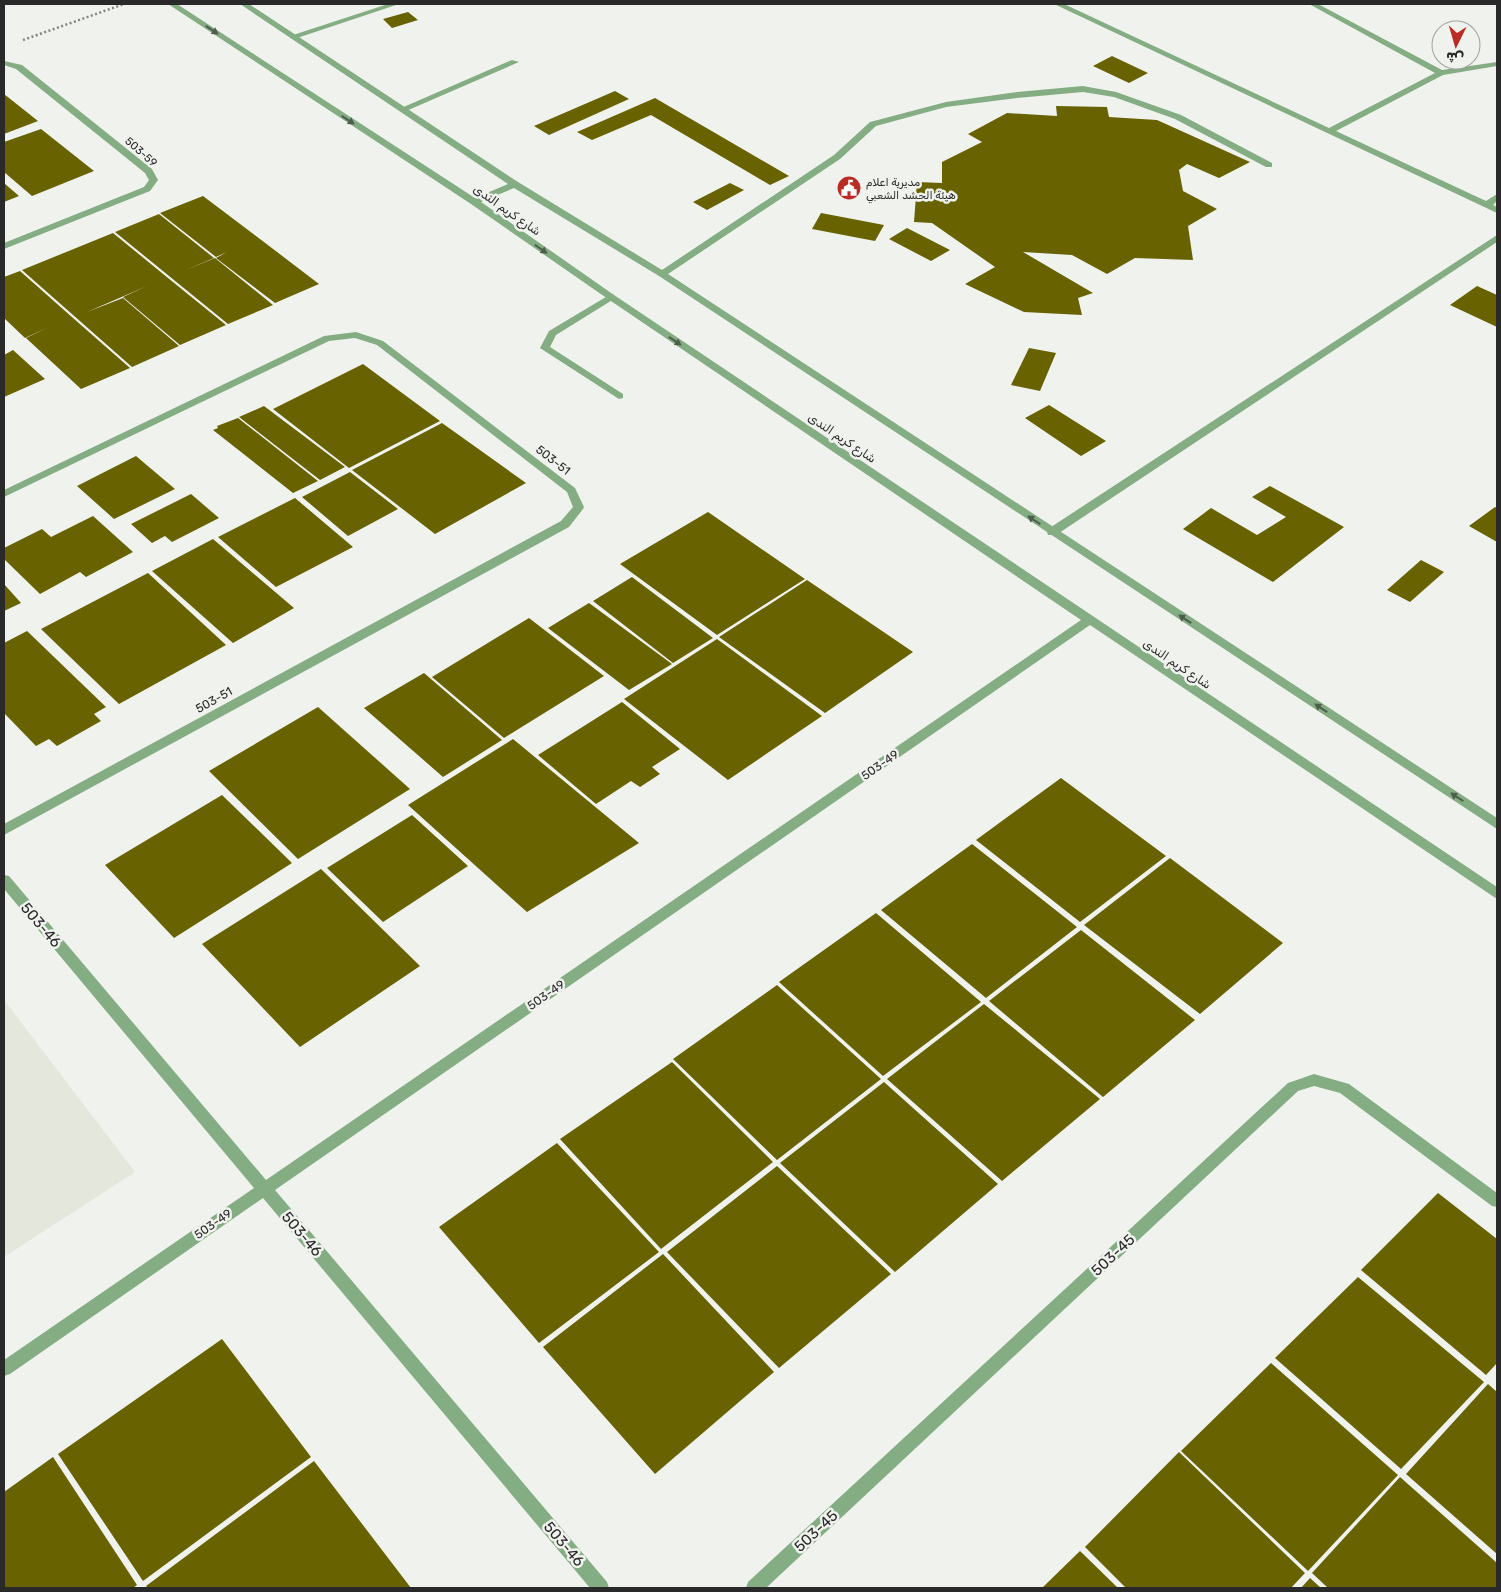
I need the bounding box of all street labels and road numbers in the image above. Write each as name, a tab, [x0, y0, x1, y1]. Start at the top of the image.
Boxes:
street label: 503-59	[122, 134, 160, 170]
street label: شارع كريم الندى	[470, 182, 543, 240]
street label: شارع كريم الندى	[804, 410, 879, 468]
street label: 503-51	[533, 442, 573, 478]
street label: شارع كريم الندى	[1139, 636, 1214, 694]
street label: 503-51	[193, 684, 235, 716]
street label: 503-49	[859, 747, 901, 783]
street label: 503-46	[17, 899, 65, 951]
street label: 503-49	[525, 977, 567, 1013]
street label: 503-49	[192, 1206, 234, 1242]
street label: 503-46	[278, 1208, 326, 1260]
street label: 503-45	[1088, 1230, 1139, 1280]
street label: 503-45	[791, 1506, 842, 1556]
street label: 503-46	[540, 1518, 588, 1570]

